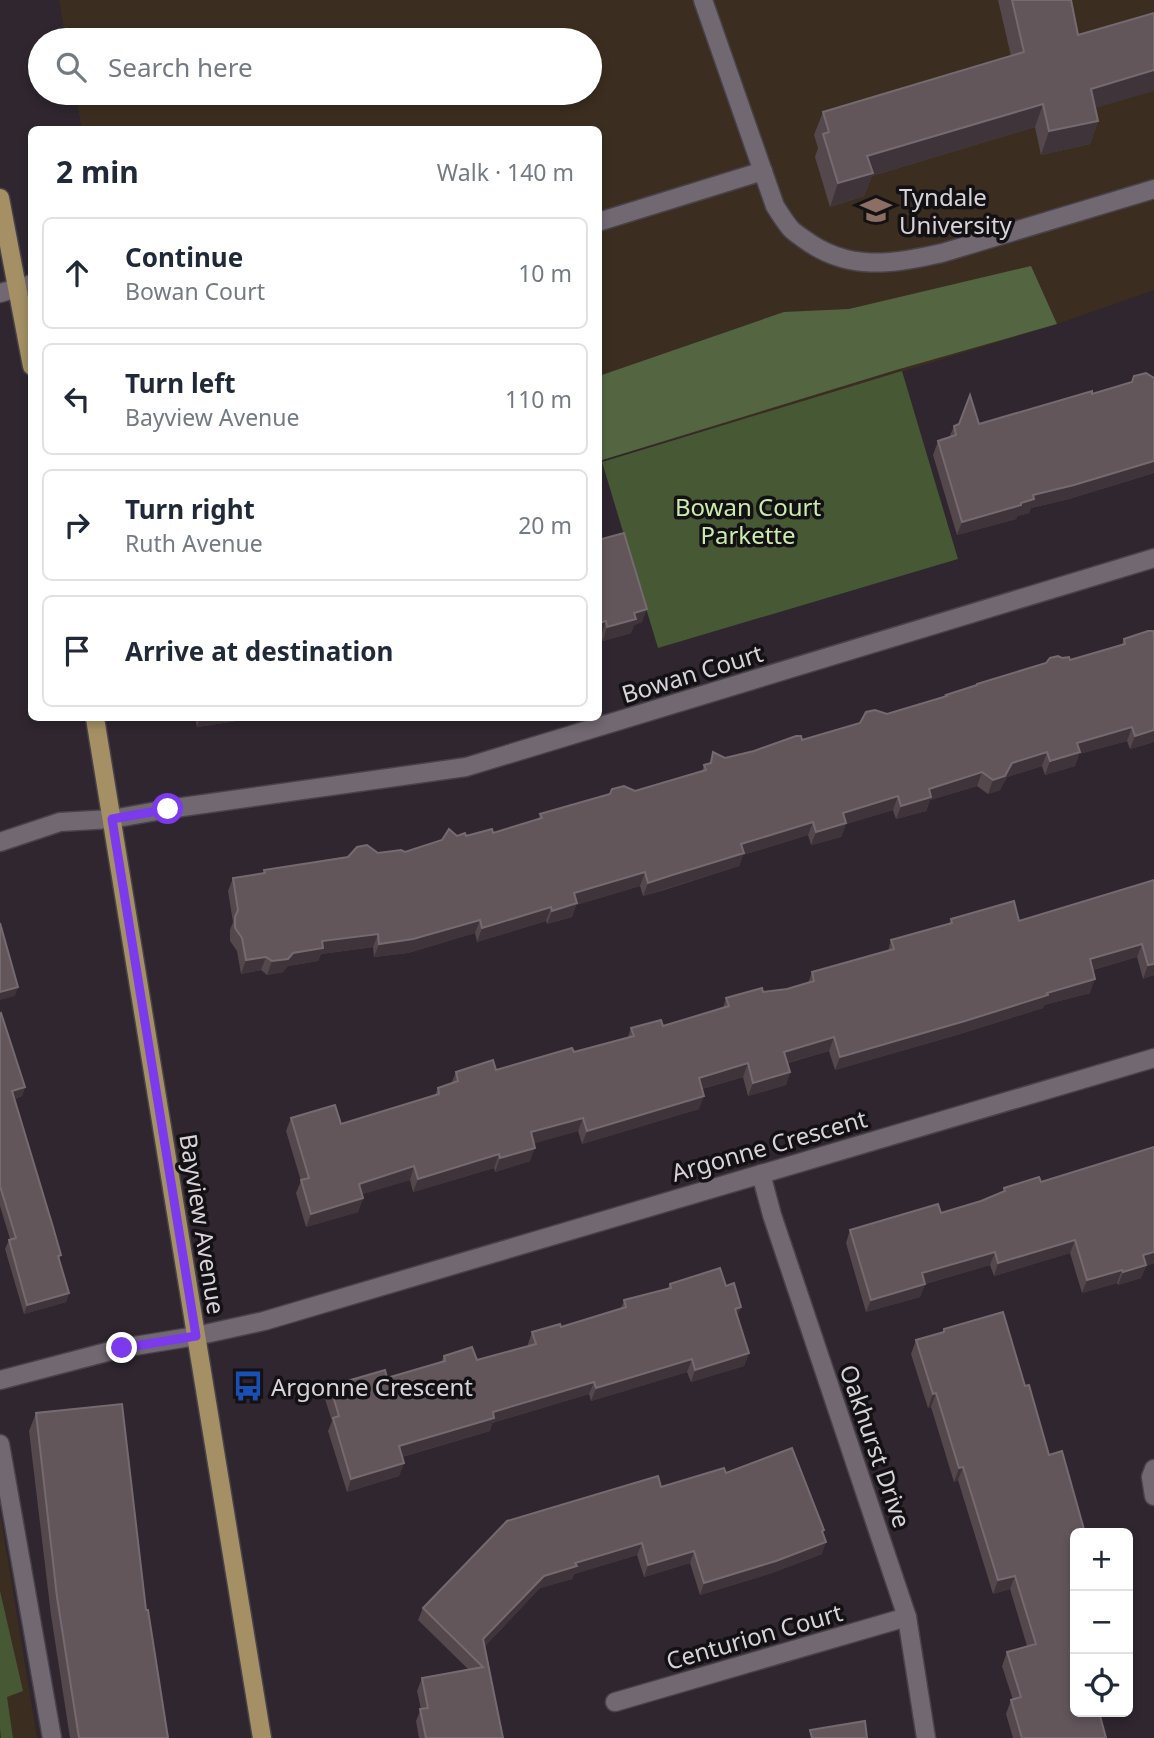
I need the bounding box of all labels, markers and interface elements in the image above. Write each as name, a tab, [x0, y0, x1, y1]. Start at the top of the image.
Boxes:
search box	[28, 28, 602, 105]
icon: search	[52, 48, 90, 86]
text: Search here	[108, 49, 253, 85]
text: 2 min	[56, 151, 139, 192]
text: Walk · 140 m	[437, 156, 574, 188]
place label: Tyndale University	[899, 180, 1013, 241]
school or university icon: Tyndale University	[859, 193, 893, 227]
text: Continue	[125, 239, 243, 275]
icon: ahead	[58, 254, 96, 292]
text: 10 m	[518, 257, 572, 289]
text: Bowan Court	[125, 275, 265, 307]
text: Turn left	[125, 365, 236, 401]
icon: left	[58, 380, 96, 418]
text: 110 m	[505, 383, 572, 415]
text: Bayview Avenue	[125, 401, 300, 433]
park label: Bowan Court Parkette	[675, 490, 821, 551]
text: Turn right	[125, 491, 255, 527]
icon: right	[58, 506, 96, 544]
text: 20 m	[518, 509, 572, 541]
text: Ruth Avenue	[125, 527, 263, 559]
icon: arrive	[58, 632, 96, 670]
text: Arrive at destination	[125, 633, 394, 669]
street label: Bowan Court	[617, 636, 767, 710]
route start	[152, 793, 183, 824]
street label: Argonne Crescent	[667, 1101, 871, 1189]
street label: Bayview Avenue	[172, 1131, 234, 1317]
route end	[106, 1332, 137, 1363]
street label: Oakhurst Drive	[833, 1360, 919, 1532]
bus stop icon: Argonne Crescent	[231, 1369, 265, 1403]
place label: Argonne Crescent	[271, 1370, 473, 1403]
map controls	[1070, 1528, 1133, 1717]
button: +	[1070, 1528, 1133, 1591]
button: −	[1070, 1591, 1133, 1654]
street label: Centurion Court	[662, 1595, 846, 1677]
button: locate	[1070, 1654, 1133, 1717]

